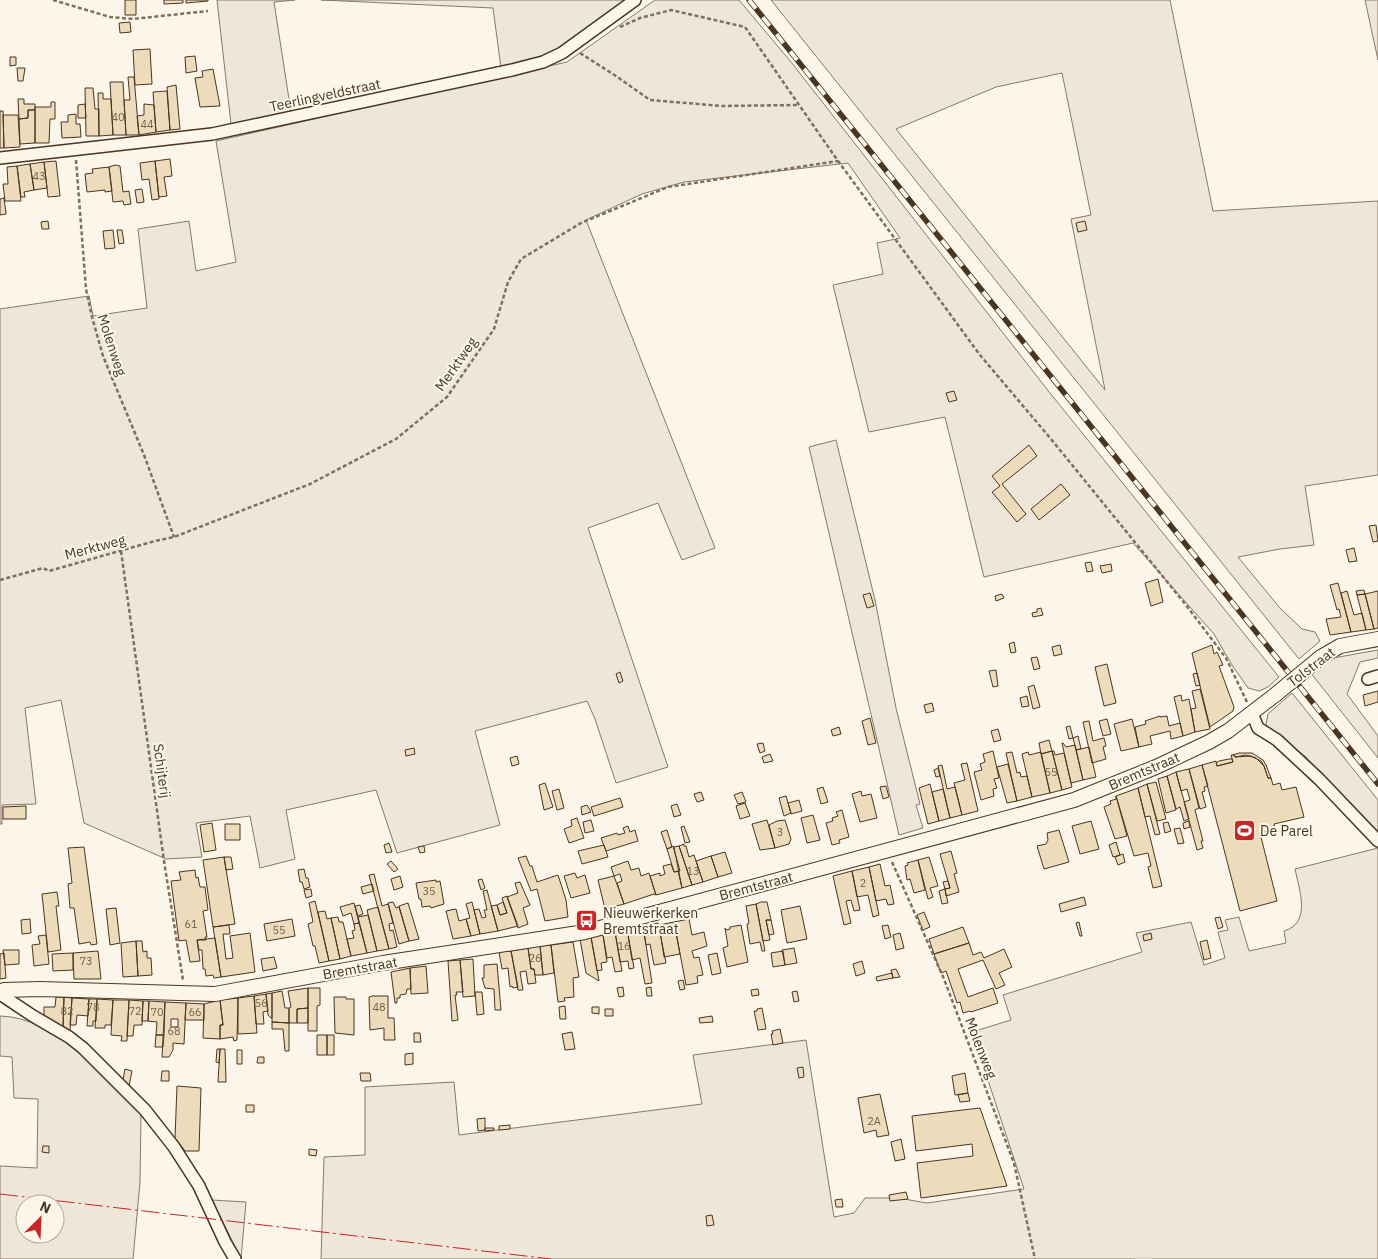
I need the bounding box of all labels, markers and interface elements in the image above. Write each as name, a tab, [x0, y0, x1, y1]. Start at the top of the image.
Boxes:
street label: Teerlingveldstraat	[268, 74, 382, 116]
house number: 40	[111, 110, 125, 124]
house number: 44	[140, 117, 154, 131]
house number: 43	[32, 169, 46, 183]
street label: Molenweg	[93, 312, 131, 379]
street label: Merktweg	[431, 333, 482, 395]
street label: Merktweg	[63, 530, 128, 564]
street label: Tolstraat	[1283, 643, 1339, 691]
street label: Schijterij	[149, 743, 175, 799]
street label: Bremtstraat	[1106, 748, 1182, 794]
house number: 55	[1044, 765, 1058, 779]
sports icon: De Parel	[1232, 819, 1256, 843]
place label: De Parel	[1260, 822, 1313, 840]
house number: 3	[777, 825, 783, 839]
house number: 13	[686, 864, 700, 878]
street label: Bremtstraat	[717, 868, 795, 904]
house number: 2	[860, 876, 866, 890]
house number: 35	[422, 884, 436, 898]
place label: Nieuwerkerken Bremtstraat	[603, 904, 698, 938]
bus stop icon: Nieuwerkerken Bremtstraat	[575, 909, 599, 933]
house number: 61	[184, 917, 198, 931]
house number: 55	[272, 923, 286, 937]
house number: 16	[617, 939, 631, 953]
house number: 26	[528, 951, 542, 965]
street label: Bremtstraat	[321, 953, 399, 983]
house number: 73	[79, 954, 93, 968]
house number: 56	[254, 996, 268, 1010]
house number: 78	[86, 1000, 100, 1014]
house number: 48	[372, 1000, 386, 1014]
house number: 82	[60, 1004, 74, 1018]
house number: 72	[128, 1004, 142, 1018]
house number: 70	[150, 1005, 164, 1019]
house number: 66	[188, 1005, 202, 1019]
street label: Molenweg	[961, 1015, 1001, 1082]
house number: 68	[167, 1024, 181, 1038]
house number: 2A	[867, 1114, 881, 1128]
north arrow	[15, 1194, 65, 1244]
text: N	[37, 1197, 54, 1217]

